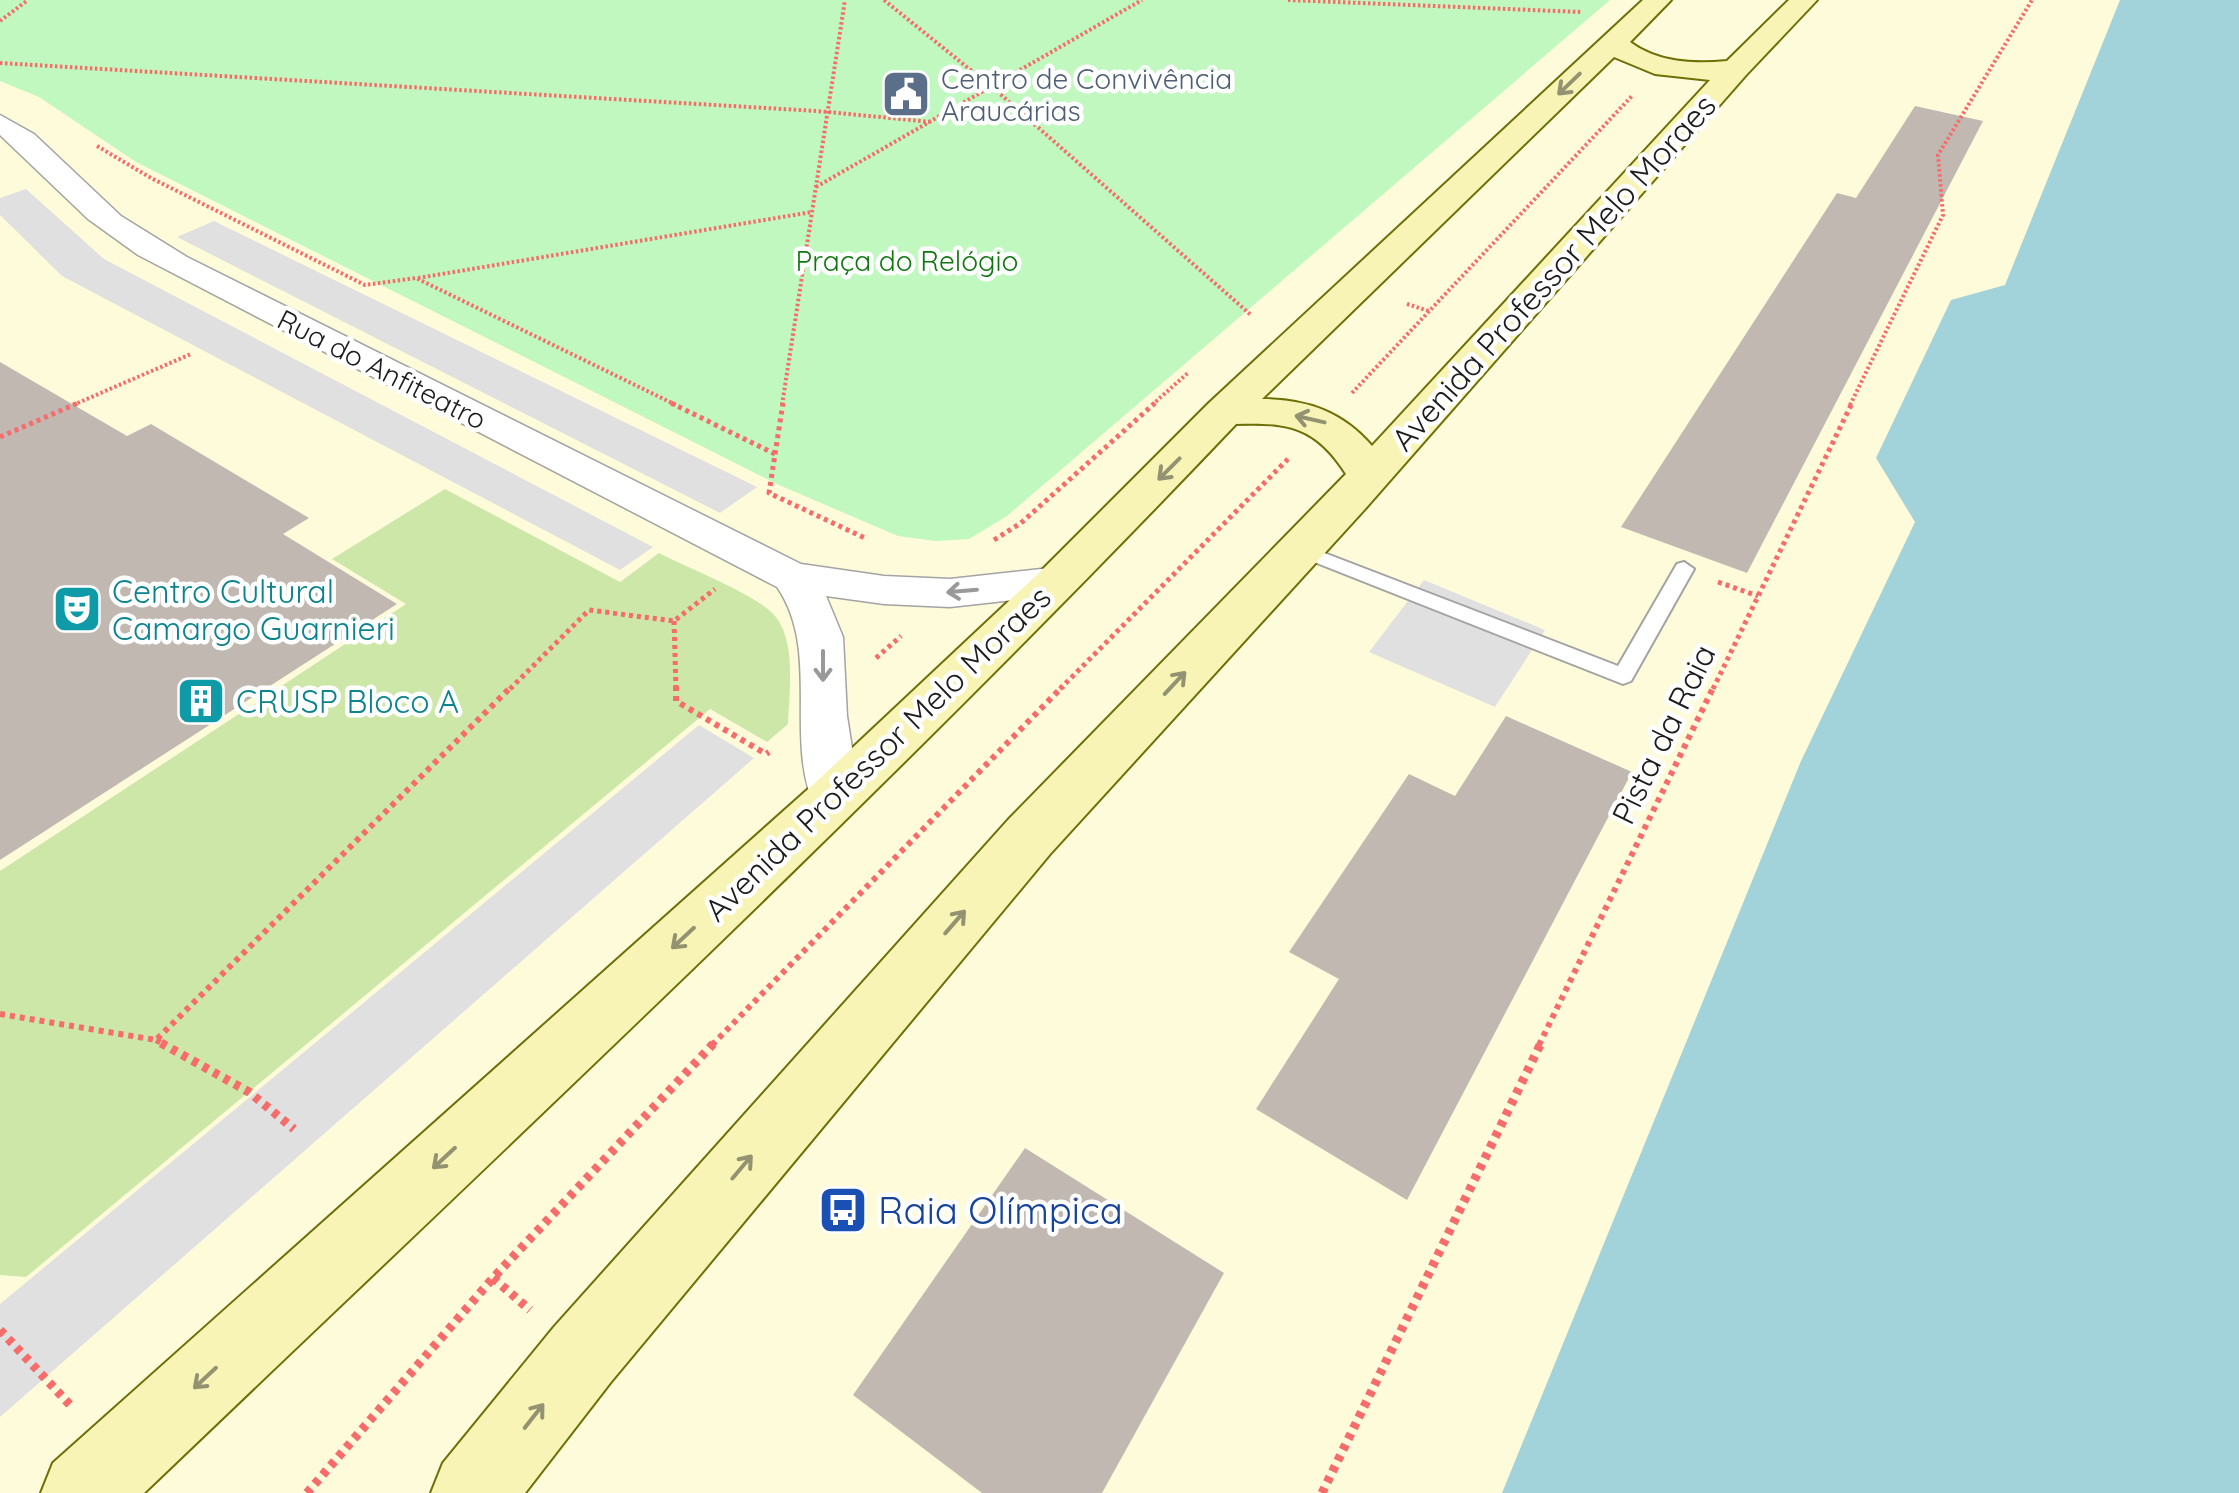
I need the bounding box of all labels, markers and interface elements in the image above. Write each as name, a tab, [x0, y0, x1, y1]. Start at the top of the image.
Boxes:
place label: Centro de Convivência Araucárias	[941, 61, 1232, 128]
public building icon: Centro de Convivência Araucárias	[880, 68, 932, 120]
one-way arrow	[1557, 72, 1582, 96]
street label: Avenida Professor Melo Moraes	[1382, 85, 1724, 459]
park label: Praça do Relógio	[796, 243, 1018, 278]
street label: Rua do Anfiteatro	[272, 301, 492, 437]
one-way arrow	[1295, 409, 1327, 427]
one-way arrow	[1157, 457, 1181, 481]
place label: Centro Cultural Camargo Guarnieri	[112, 571, 395, 648]
street label: Avenida Professor Melo Moraes	[695, 577, 1059, 929]
one-way arrow	[947, 582, 979, 601]
theatre icon: Centro Cultural Camargo Guarnieri	[51, 583, 103, 635]
street label: Pista da Raia	[1602, 638, 1724, 830]
one-way arrow	[814, 649, 833, 681]
one-way arrow	[1163, 671, 1187, 695]
building icon: CRUSP Bloco A	[175, 675, 227, 727]
place label: CRUSP Bloco A	[236, 681, 459, 721]
one-way arrow	[944, 909, 966, 935]
one-way arrow	[671, 926, 696, 949]
one-way arrow	[432, 1146, 457, 1169]
one-way arrow	[731, 1155, 754, 1180]
bus stop icon: Raia Olímpica	[817, 1184, 869, 1236]
place label: Raia Olímpica	[878, 1186, 1123, 1234]
one-way arrow	[193, 1366, 218, 1389]
one-way arrow	[523, 1404, 545, 1430]

